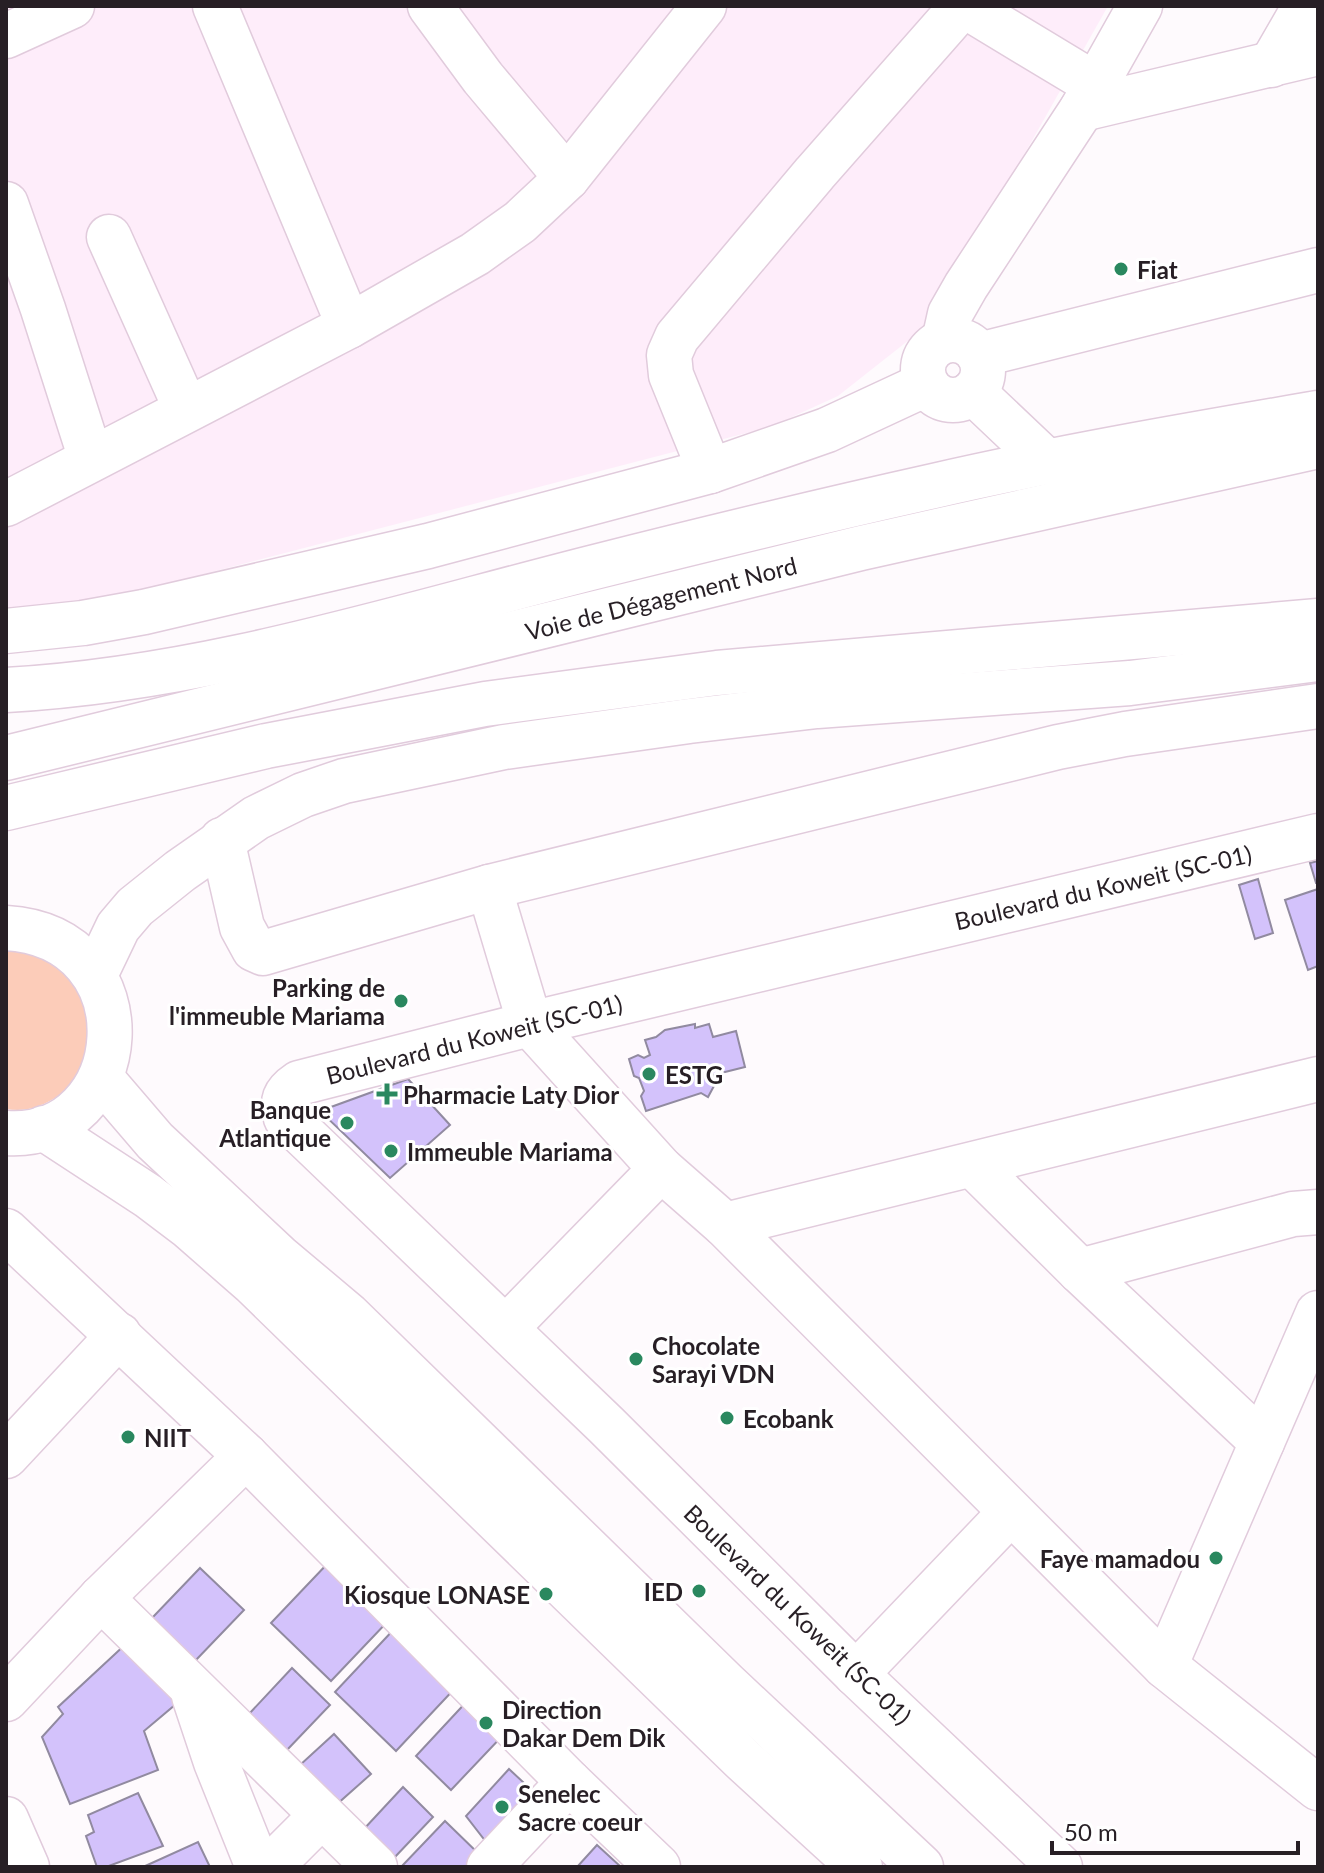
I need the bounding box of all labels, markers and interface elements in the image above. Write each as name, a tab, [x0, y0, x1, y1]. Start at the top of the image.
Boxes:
place label: Fiat	[1137, 255, 1178, 284]
marker: Fiat	[1112, 260, 1130, 278]
street label: Voie de Dégagement Nord	[522, 550, 800, 646]
street label: Boulevard du Koweit (SC-01)	[952, 839, 1254, 935]
place label: Parking de l'immeuble Mariama	[169, 973, 385, 1030]
street label: Boulevard du Koweit (SC-01)	[323, 988, 625, 1090]
marker: Parking de l'immeuble Mariama	[392, 992, 410, 1010]
place label: ESTG	[665, 1060, 723, 1089]
marker: ESTG	[640, 1065, 658, 1083]
place label: Pharmacie Laty Dior	[403, 1080, 619, 1109]
marker: Pharmacie Laty Dior	[378, 1085, 396, 1103]
place label: Banque Atlantique	[218, 1095, 331, 1152]
marker: Banque Atlantique	[338, 1114, 356, 1132]
place label: Immeuble Mariama	[407, 1137, 613, 1166]
marker: Immeuble Mariama	[382, 1142, 400, 1160]
place label: Chocolate Sarayi VDN	[652, 1331, 775, 1388]
marker: Chocolate Sarayi VDN	[627, 1350, 645, 1368]
place label: Ecobank	[743, 1404, 834, 1433]
marker: Ecobank	[718, 1409, 736, 1427]
place label: NIIT	[144, 1423, 192, 1452]
marker: NIIT	[119, 1428, 137, 1446]
street label: Boulevard du Koweit (SC-01)	[679, 1498, 917, 1730]
place label: Faye mamadou	[1040, 1544, 1200, 1573]
marker: Faye mamadou	[1207, 1549, 1225, 1567]
place label: IED	[644, 1577, 683, 1606]
place label: Kiosque LONASE	[344, 1580, 530, 1609]
marker: IED	[690, 1582, 708, 1600]
marker: Kiosque LONASE	[537, 1585, 555, 1603]
place label: Direction Dakar Dem Dik	[502, 1695, 665, 1752]
marker: Direction Dakar Dem Dik	[477, 1714, 495, 1732]
place label: Senelec Sacre coeur	[518, 1779, 643, 1836]
marker: Senelec Sacre coeur	[493, 1798, 511, 1816]
scale bar	[1052, 1805, 1298, 1855]
text: 50 m	[1064, 1817, 1118, 1846]

